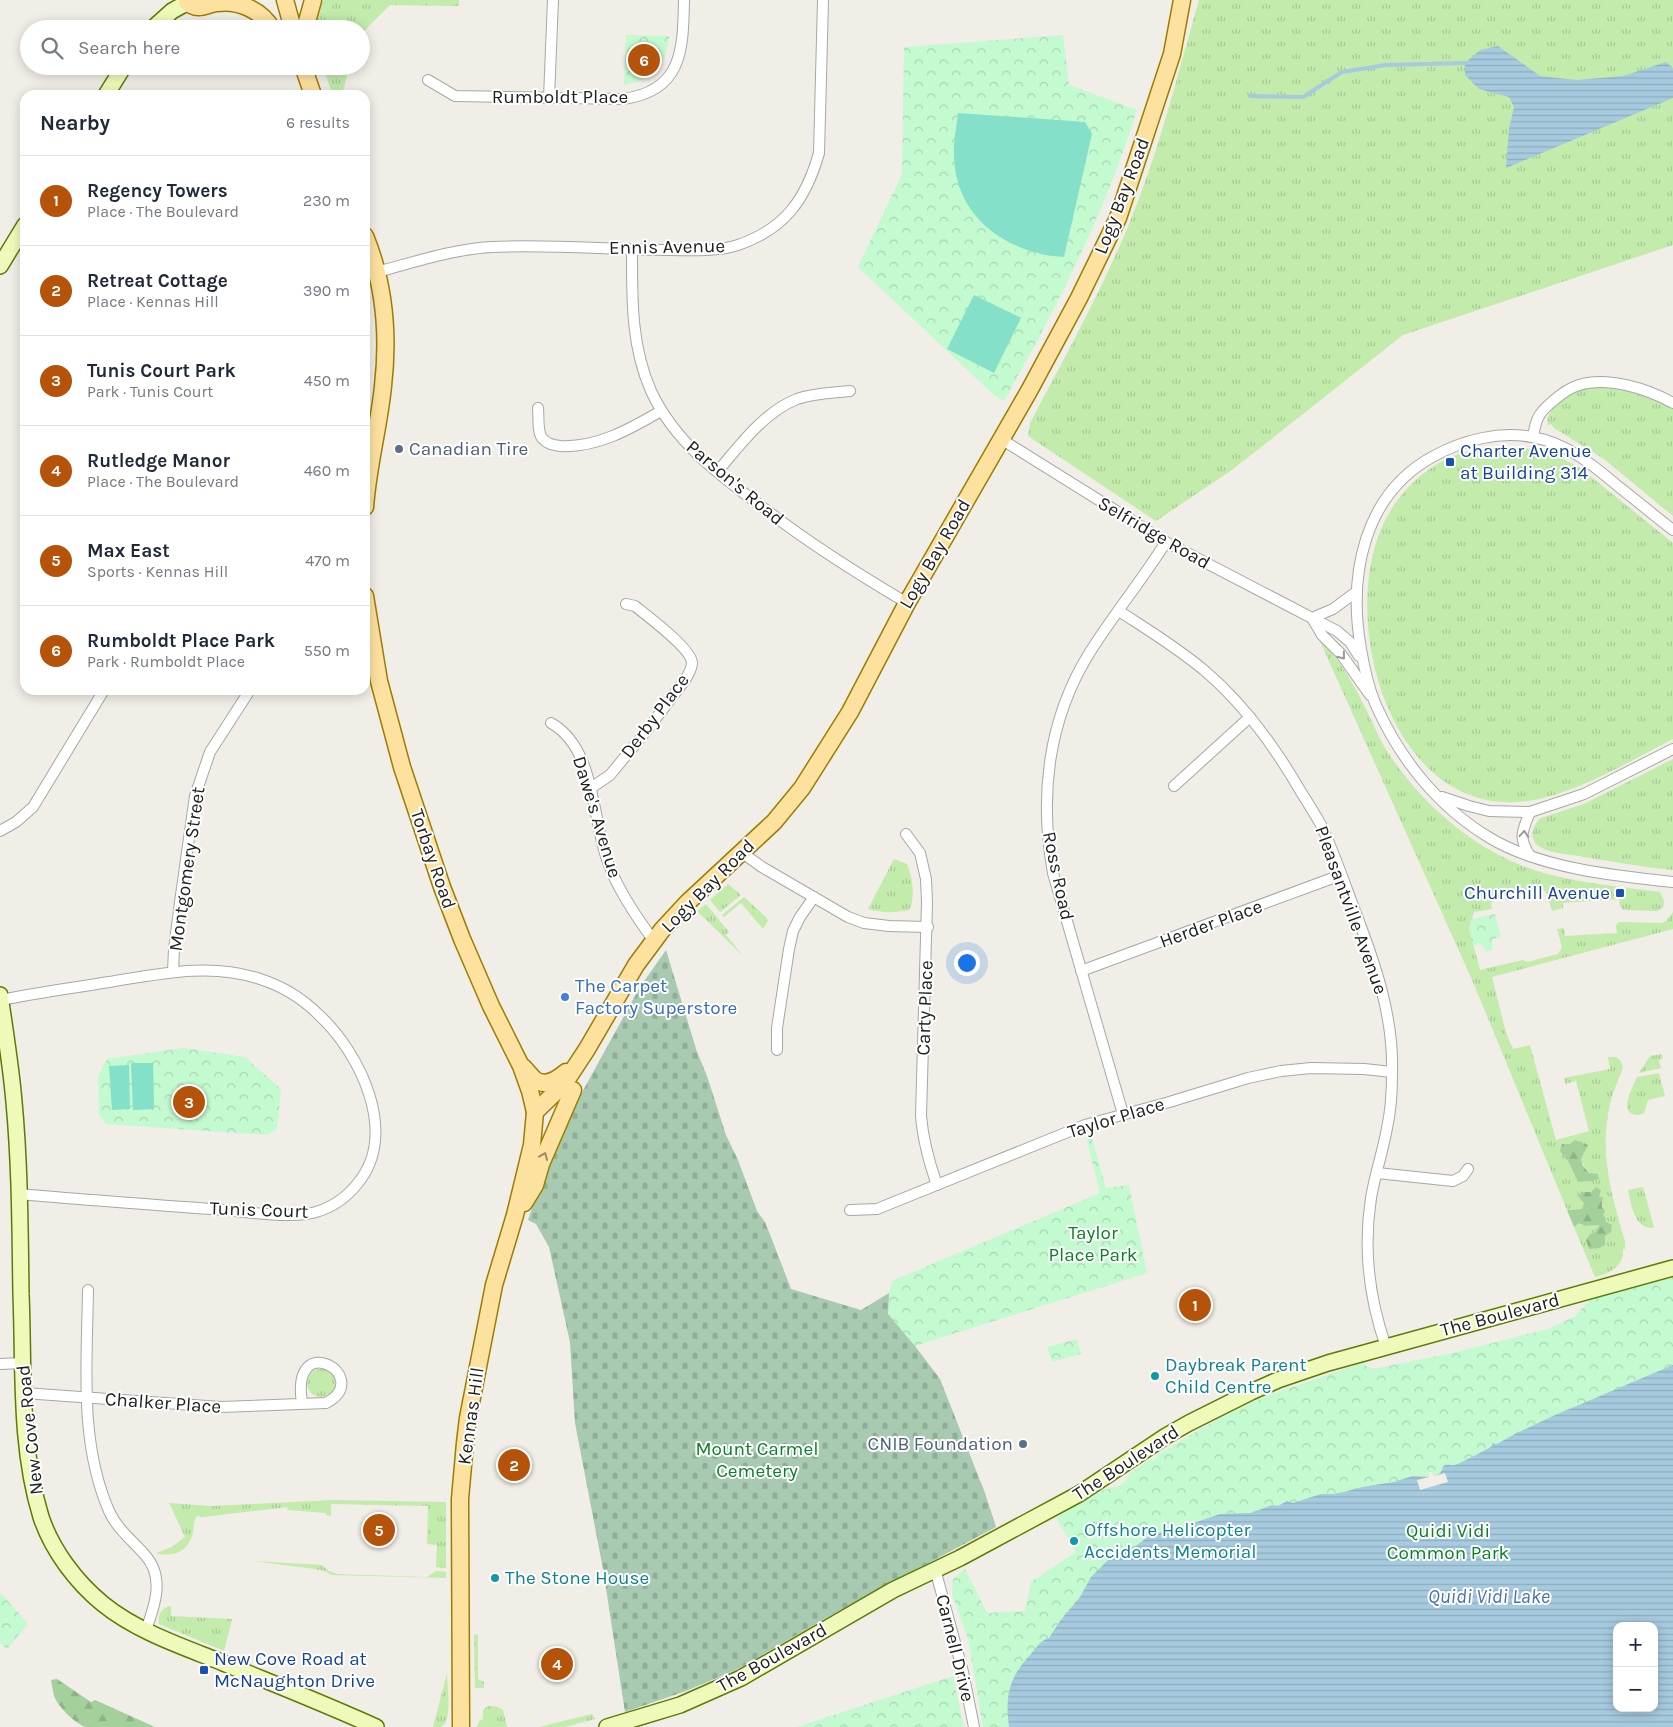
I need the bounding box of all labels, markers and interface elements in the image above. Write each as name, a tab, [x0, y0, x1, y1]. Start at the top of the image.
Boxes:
search box	[20, 20, 370, 75]
icon: search	[38, 34, 66, 62]
text: Search here	[78, 37, 180, 59]
pin: 6	[628, 41, 660, 79]
street label: Rumboldt Place	[492, 86, 628, 108]
text: Nearby	[40, 111, 110, 135]
text: 6 results	[286, 113, 350, 132]
street label: Logy Bay Road	[1090, 135, 1154, 257]
text: Regency Towers	[87, 180, 228, 202]
text: 1	[53, 191, 59, 210]
text: 230 m	[303, 191, 350, 210]
text: Place · The Boulevard	[87, 202, 239, 221]
street label: Ennis Avenue	[609, 235, 725, 259]
text: Retreat Cottage	[87, 270, 228, 292]
text: 2	[51, 281, 61, 300]
text: 390 m	[303, 281, 350, 300]
text: Place · Kennas Hill	[87, 292, 219, 311]
text: Tunis Court Park	[87, 360, 236, 382]
text: 3	[51, 371, 61, 390]
text: 450 m	[304, 371, 350, 390]
text: Park · Tunis Court	[87, 382, 213, 401]
street label: Parson's Road	[682, 436, 788, 530]
place label: Canadian Tire	[409, 438, 528, 460]
place label: Charter Avenue at Building 314	[1460, 440, 1591, 484]
marker: Canadian Tire	[393, 443, 405, 455]
text: Rutledge Manor	[87, 450, 230, 472]
marker: Charter Avenue at Building 314	[1444, 456, 1456, 468]
text: 4	[51, 461, 61, 480]
text: 460 m	[304, 461, 350, 480]
text: Place · The Boulevard	[87, 472, 239, 491]
street label: Selfridge Road	[1094, 492, 1214, 574]
street label: Logy Bay Road	[895, 495, 975, 613]
text: Max East	[87, 540, 170, 562]
text: 5	[51, 551, 61, 570]
text: 470 m	[305, 551, 350, 570]
text: Sports · Kennas Hill	[87, 562, 228, 581]
text: Rumboldt Place Park	[87, 630, 275, 652]
text: 6	[51, 641, 61, 660]
text: 550 m	[304, 641, 350, 660]
one-way arrow	[1336, 650, 1344, 659]
text: Park · Rumboldt Place	[87, 652, 245, 671]
street label: Derby Place	[616, 670, 694, 762]
street label: Dawe's Avenue	[568, 753, 626, 881]
street label: Montgomery Street	[165, 785, 209, 953]
street label: Torbay Road	[406, 806, 460, 912]
street label: Pleasantville Avenue	[1310, 823, 1392, 997]
street label: Ross Road	[1038, 830, 1078, 922]
one-way arrow	[1518, 830, 1529, 838]
street label: Logy Bay Road	[657, 835, 759, 937]
place label: Churchill Avenue	[1464, 882, 1610, 904]
marker: Churchill Avenue	[1614, 887, 1626, 899]
street label: Herder Place	[1157, 895, 1265, 953]
your location	[954, 950, 980, 976]
street label: Carty Place	[912, 960, 938, 1056]
place label: The Carpet Factory Superstore	[575, 975, 737, 1019]
marker: The Carpet Factory Superstore	[559, 991, 571, 1003]
pin: 3	[173, 1083, 205, 1121]
street label: Taylor Place	[1065, 1093, 1167, 1143]
one-way arrow	[538, 1152, 549, 1161]
street label: Tunis Court	[209, 1197, 309, 1223]
park label: Taylor Place Park	[1049, 1222, 1138, 1266]
pin: 1	[1179, 1286, 1211, 1324]
street label: The Boulevard	[1438, 1289, 1562, 1341]
place label: Daybreak Parent Child Centre	[1165, 1354, 1307, 1398]
street label: New Cove Road	[12, 1364, 48, 1496]
street label: Kennas Hill	[453, 1366, 489, 1466]
marker: Daybreak Parent Child Centre	[1149, 1370, 1161, 1382]
street label: Chalker Place	[104, 1388, 222, 1418]
street label: The Boulevard	[1069, 1421, 1183, 1505]
place label: CNIB Foundation	[868, 1433, 1013, 1455]
park label: Mount Carmel Cemetery	[696, 1438, 818, 1482]
marker: CNIB Foundation	[1017, 1438, 1029, 1450]
pin: 2	[498, 1446, 530, 1484]
pin: 5	[363, 1511, 395, 1549]
place label: Offshore Helicopter Accidents Memorial	[1084, 1519, 1257, 1563]
park label: Quidi Vidi Common Park	[1387, 1520, 1510, 1564]
marker: Offshore Helicopter Accidents Memorial	[1068, 1535, 1080, 1547]
place label: The Stone House	[505, 1567, 649, 1589]
marker: The Stone House	[489, 1572, 501, 1584]
water label: Quidi Vidi Lake	[1428, 1585, 1550, 1608]
street label: Carnell Drive	[931, 1592, 979, 1704]
street label: The Boulevard	[713, 1619, 831, 1697]
map controls	[1613, 1622, 1658, 1712]
button: +	[1613, 1622, 1658, 1667]
pin: 4	[541, 1645, 573, 1683]
place label: New Cove Road at McNaughton Drive	[214, 1648, 375, 1692]
marker: New Cove Road at McNaughton Drive	[198, 1664, 210, 1676]
button: −	[1613, 1667, 1658, 1712]

